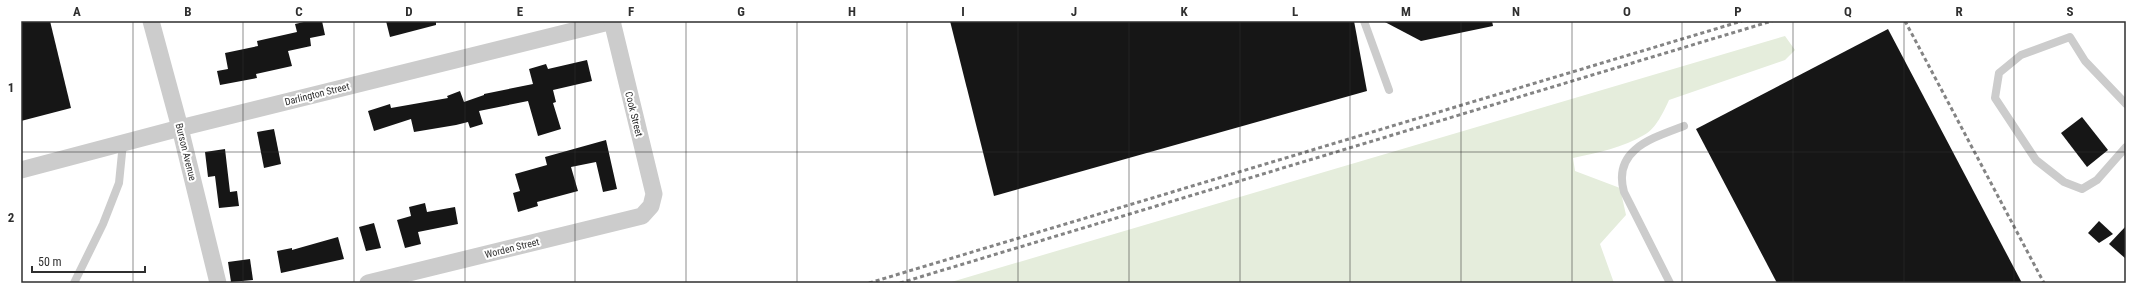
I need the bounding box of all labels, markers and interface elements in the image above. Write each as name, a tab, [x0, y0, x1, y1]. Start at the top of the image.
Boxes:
text: A	[73, 4, 81, 19]
text: B	[184, 4, 192, 19]
text: C	[295, 4, 303, 19]
text: D	[405, 4, 413, 19]
text: E	[517, 4, 524, 19]
text: F	[628, 4, 634, 19]
text: G	[737, 4, 745, 19]
text: H	[848, 4, 856, 19]
text: I	[961, 4, 965, 19]
text: J	[1071, 4, 1077, 19]
text: K	[1180, 4, 1188, 19]
text: L	[1292, 4, 1298, 19]
text: M	[1401, 4, 1411, 19]
text: N	[1512, 4, 1520, 19]
text: O	[1623, 4, 1631, 19]
text: P	[1734, 4, 1742, 19]
text: Q	[1844, 4, 1852, 19]
text: R	[1955, 4, 1963, 19]
text: S	[2066, 4, 2074, 19]
text: 1	[8, 80, 14, 95]
street label: Darlington Street	[283, 81, 351, 107]
street label: Cook Street	[623, 90, 645, 138]
street label: Burson Avenue	[174, 122, 199, 182]
text: 2	[8, 210, 15, 225]
street label: Worden Street	[484, 236, 540, 260]
scale bar	[32, 248, 145, 274]
text: 50 m	[38, 255, 62, 269]

